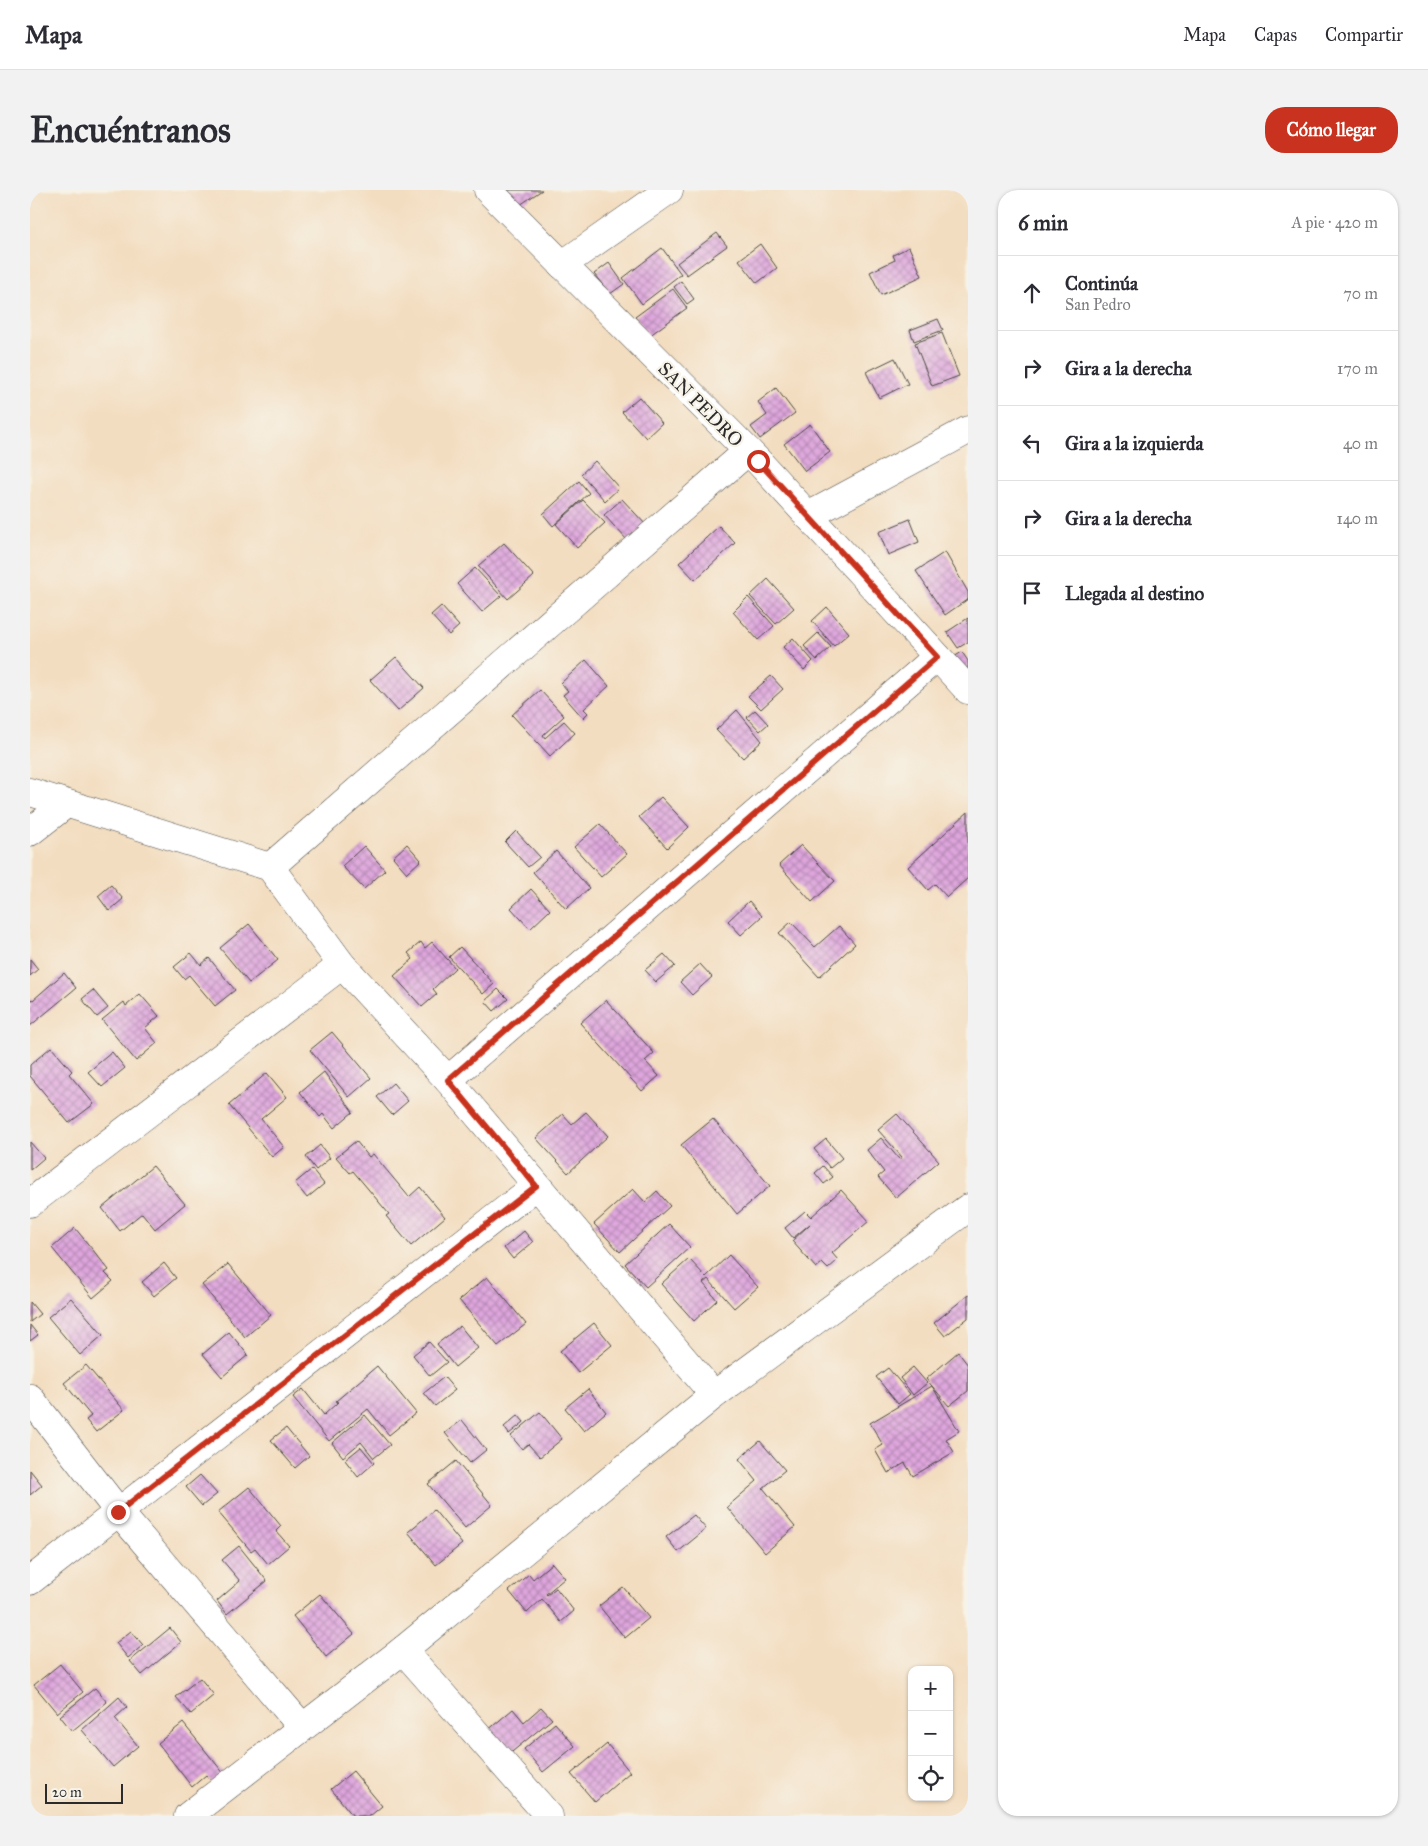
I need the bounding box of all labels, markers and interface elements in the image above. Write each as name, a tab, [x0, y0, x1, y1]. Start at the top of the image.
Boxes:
text: Mapa	[25, 20, 82, 50]
text: Mapa	[1183, 24, 1226, 46]
text: Capas	[1254, 24, 1297, 46]
text: Compartir	[1325, 24, 1403, 46]
button: Cómo llegar	[1265, 107, 1398, 153]
text: Encuéntranos	[30, 109, 231, 152]
text: 6 min	[1018, 210, 1068, 236]
text: A pie · 420 m	[1291, 213, 1378, 232]
text: Continúa	[1065, 272, 1138, 295]
icon: ahead	[1018, 279, 1046, 307]
text: 70 m	[1343, 284, 1378, 303]
text: San Pedro	[1065, 295, 1131, 314]
icon: right	[1018, 354, 1046, 382]
street label: SAN PEDRO	[653, 357, 748, 452]
text: Gira a la derecha	[1065, 357, 1192, 380]
text: 170 m	[1337, 359, 1378, 378]
icon: left	[1018, 429, 1046, 457]
text: Gira a la izquierda	[1065, 432, 1204, 455]
text: 40 m	[1343, 434, 1378, 453]
route start	[747, 450, 770, 473]
icon: right	[1018, 504, 1046, 532]
text: Gira a la derecha	[1065, 507, 1192, 530]
text: 140 m	[1337, 509, 1378, 528]
icon: arrive	[1018, 579, 1046, 607]
text: Llegada al destino	[1065, 582, 1204, 605]
route end	[107, 1501, 130, 1524]
map controls	[908, 1666, 953, 1801]
button: +	[908, 1666, 953, 1711]
button: −	[908, 1711, 953, 1756]
button: locate	[908, 1756, 953, 1801]
scale bar	[45, 1781, 122, 1804]
text: 20 m	[52, 1784, 82, 1801]

